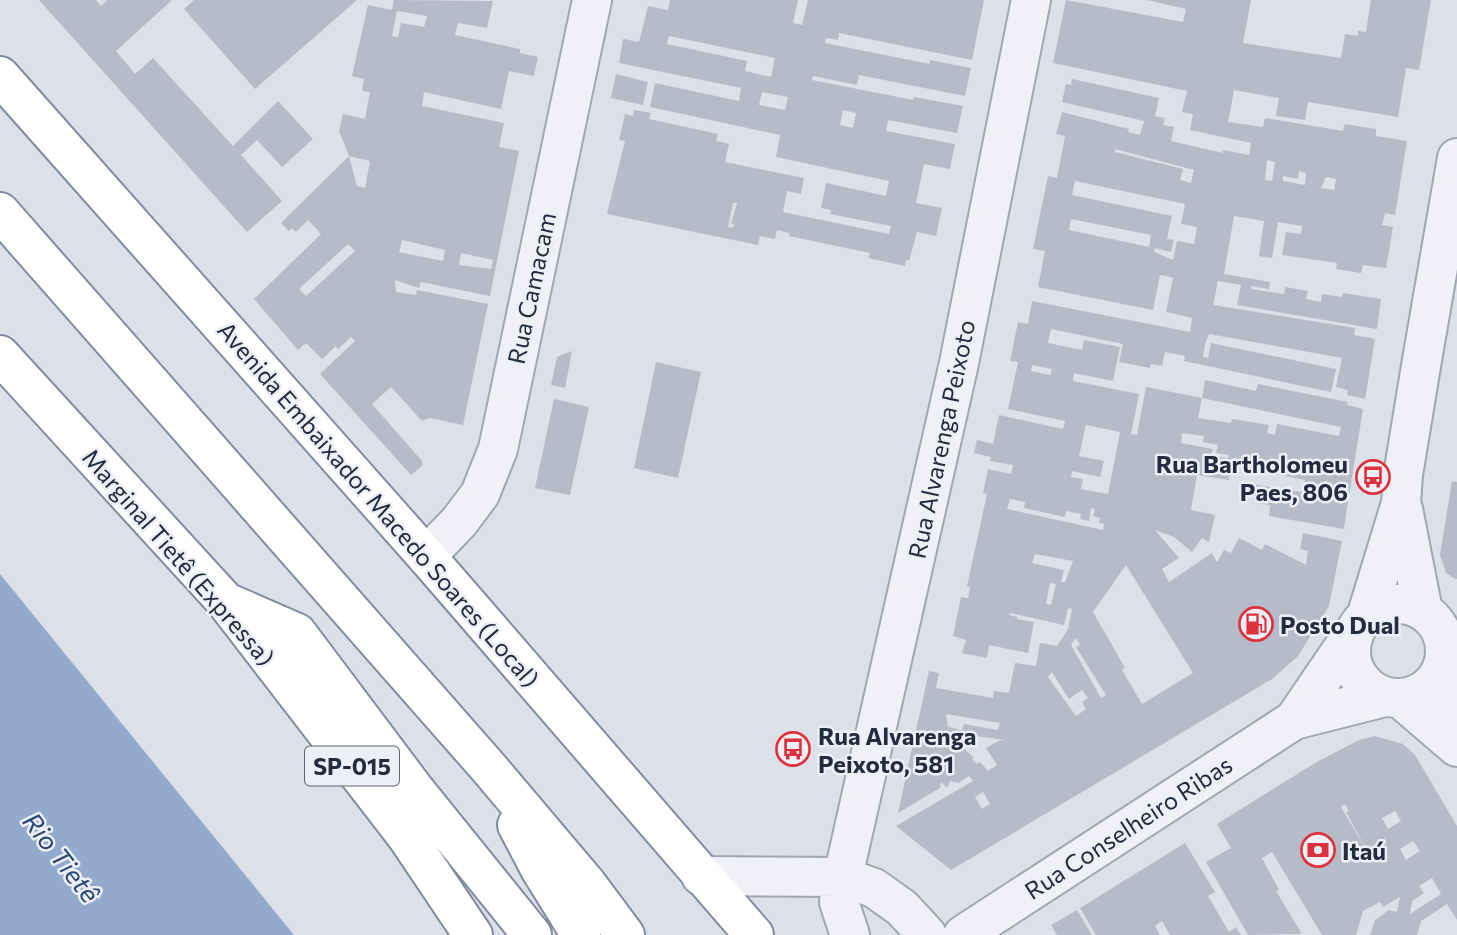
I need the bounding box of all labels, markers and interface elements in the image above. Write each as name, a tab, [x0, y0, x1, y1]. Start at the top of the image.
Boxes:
street label: Rua Camacam	[501, 209, 561, 367]
street label: Avenida Embaixador Macedo Soares (Local)	[212, 315, 546, 693]
street label: Rua Alvarenga Peixoto	[902, 317, 980, 561]
street label: Marginal Tietê (Expressa)	[77, 443, 281, 671]
place label: Rua Bartholomeu Paes, 806	[1156, 449, 1348, 506]
bus stop icon: Rua Bartholomeu Paes, 806	[1354, 458, 1392, 496]
fuel station icon: Posto Dual	[1237, 605, 1275, 643]
place label: Posto Dual	[1280, 610, 1400, 639]
place label: Rua Alvarenga Peixoto, 581	[818, 721, 976, 778]
bus stop icon: Rua Alvarenga Peixoto, 581	[774, 730, 812, 768]
road number: SP-015	[305, 746, 399, 786]
street label: Rua Conselheiro Ribas	[1019, 749, 1237, 905]
water label: Rio Tietê	[17, 806, 107, 908]
bank icon: Itaú	[1299, 831, 1337, 869]
place label: Itaú	[1342, 836, 1386, 865]

